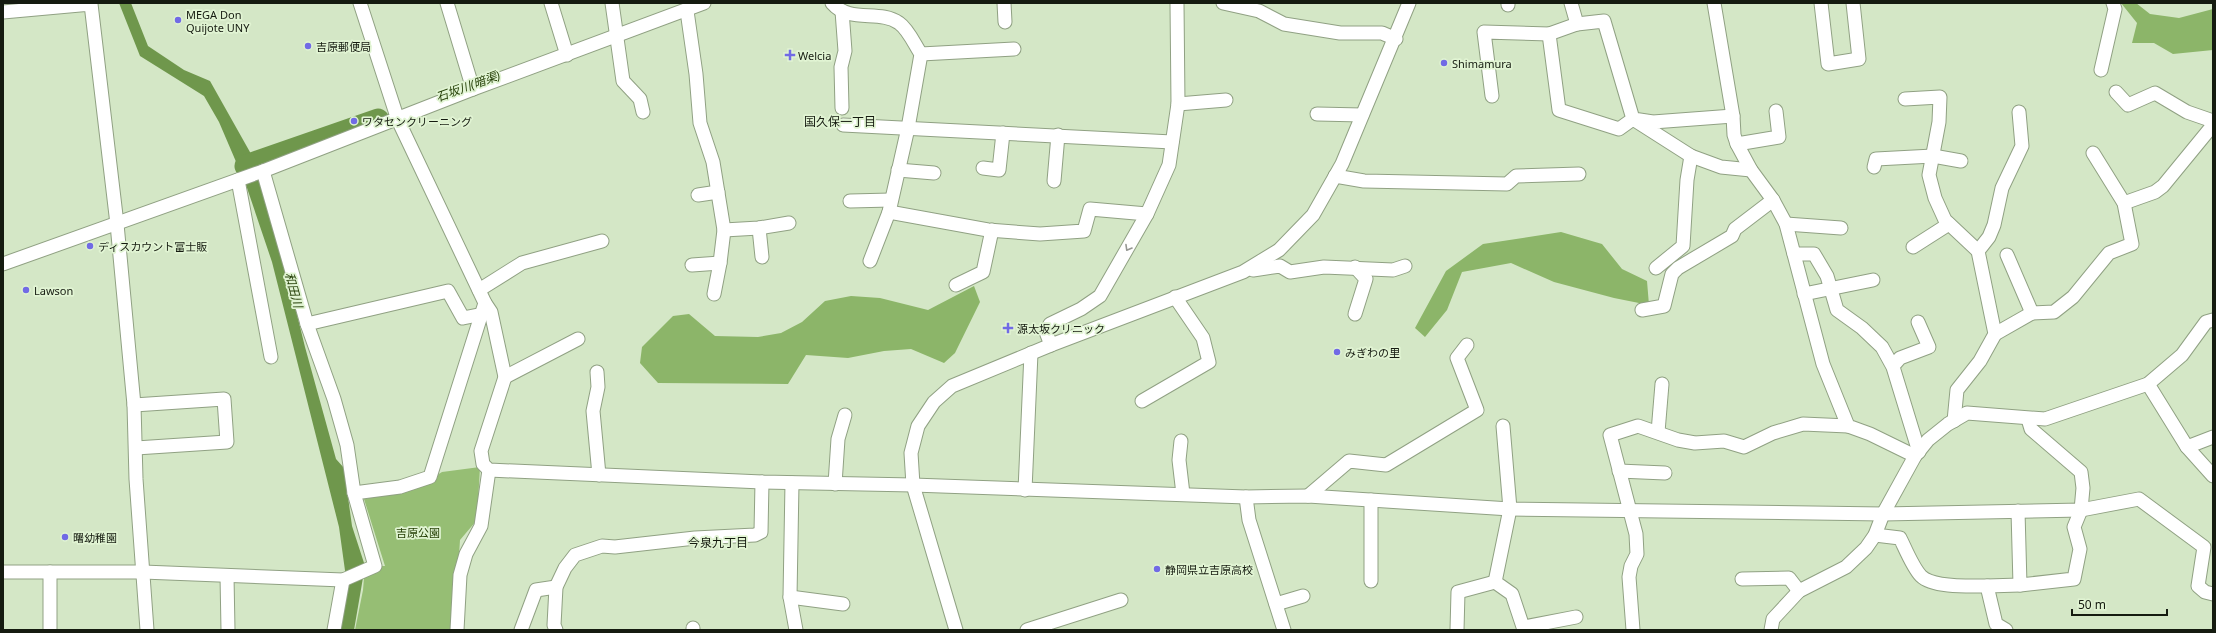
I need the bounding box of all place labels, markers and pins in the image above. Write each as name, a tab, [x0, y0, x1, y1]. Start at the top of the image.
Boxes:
place label: MEGA Don Quijote UNY	[186, 7, 250, 35]
marker: MEGA Don Quijote UNY	[173, 15, 183, 25]
place label: 吉原郵便局	[316, 39, 371, 54]
marker: 吉原郵便局	[303, 41, 313, 51]
place label: Welcia	[798, 48, 831, 63]
marker: Welcia	[785, 50, 795, 60]
place label: Shimamura	[1452, 56, 1512, 71]
marker: Shimamura	[1439, 58, 1449, 68]
place label: ワタセンクリーニング	[362, 114, 472, 129]
marker: ワタセンクリーニング	[349, 116, 359, 126]
place label: ディスカウント富士販	[98, 239, 207, 254]
marker: ディスカウント富士販	[85, 241, 95, 251]
place label: Lawson	[34, 283, 73, 298]
marker: Lawson	[21, 285, 31, 295]
place label: 源太坂クリニック	[1017, 321, 1105, 336]
marker: 源太坂クリニック	[1002, 322, 1014, 334]
place label: みぎわの里	[1345, 345, 1400, 360]
marker: みぎわの里	[1332, 347, 1342, 357]
place label: 曙幼稚園	[73, 530, 117, 545]
marker: 曙幼稚園	[60, 532, 70, 542]
place label: 静岡県立吉原高校	[1165, 562, 1253, 577]
marker: 静岡県立吉原高校	[1152, 564, 1162, 574]

